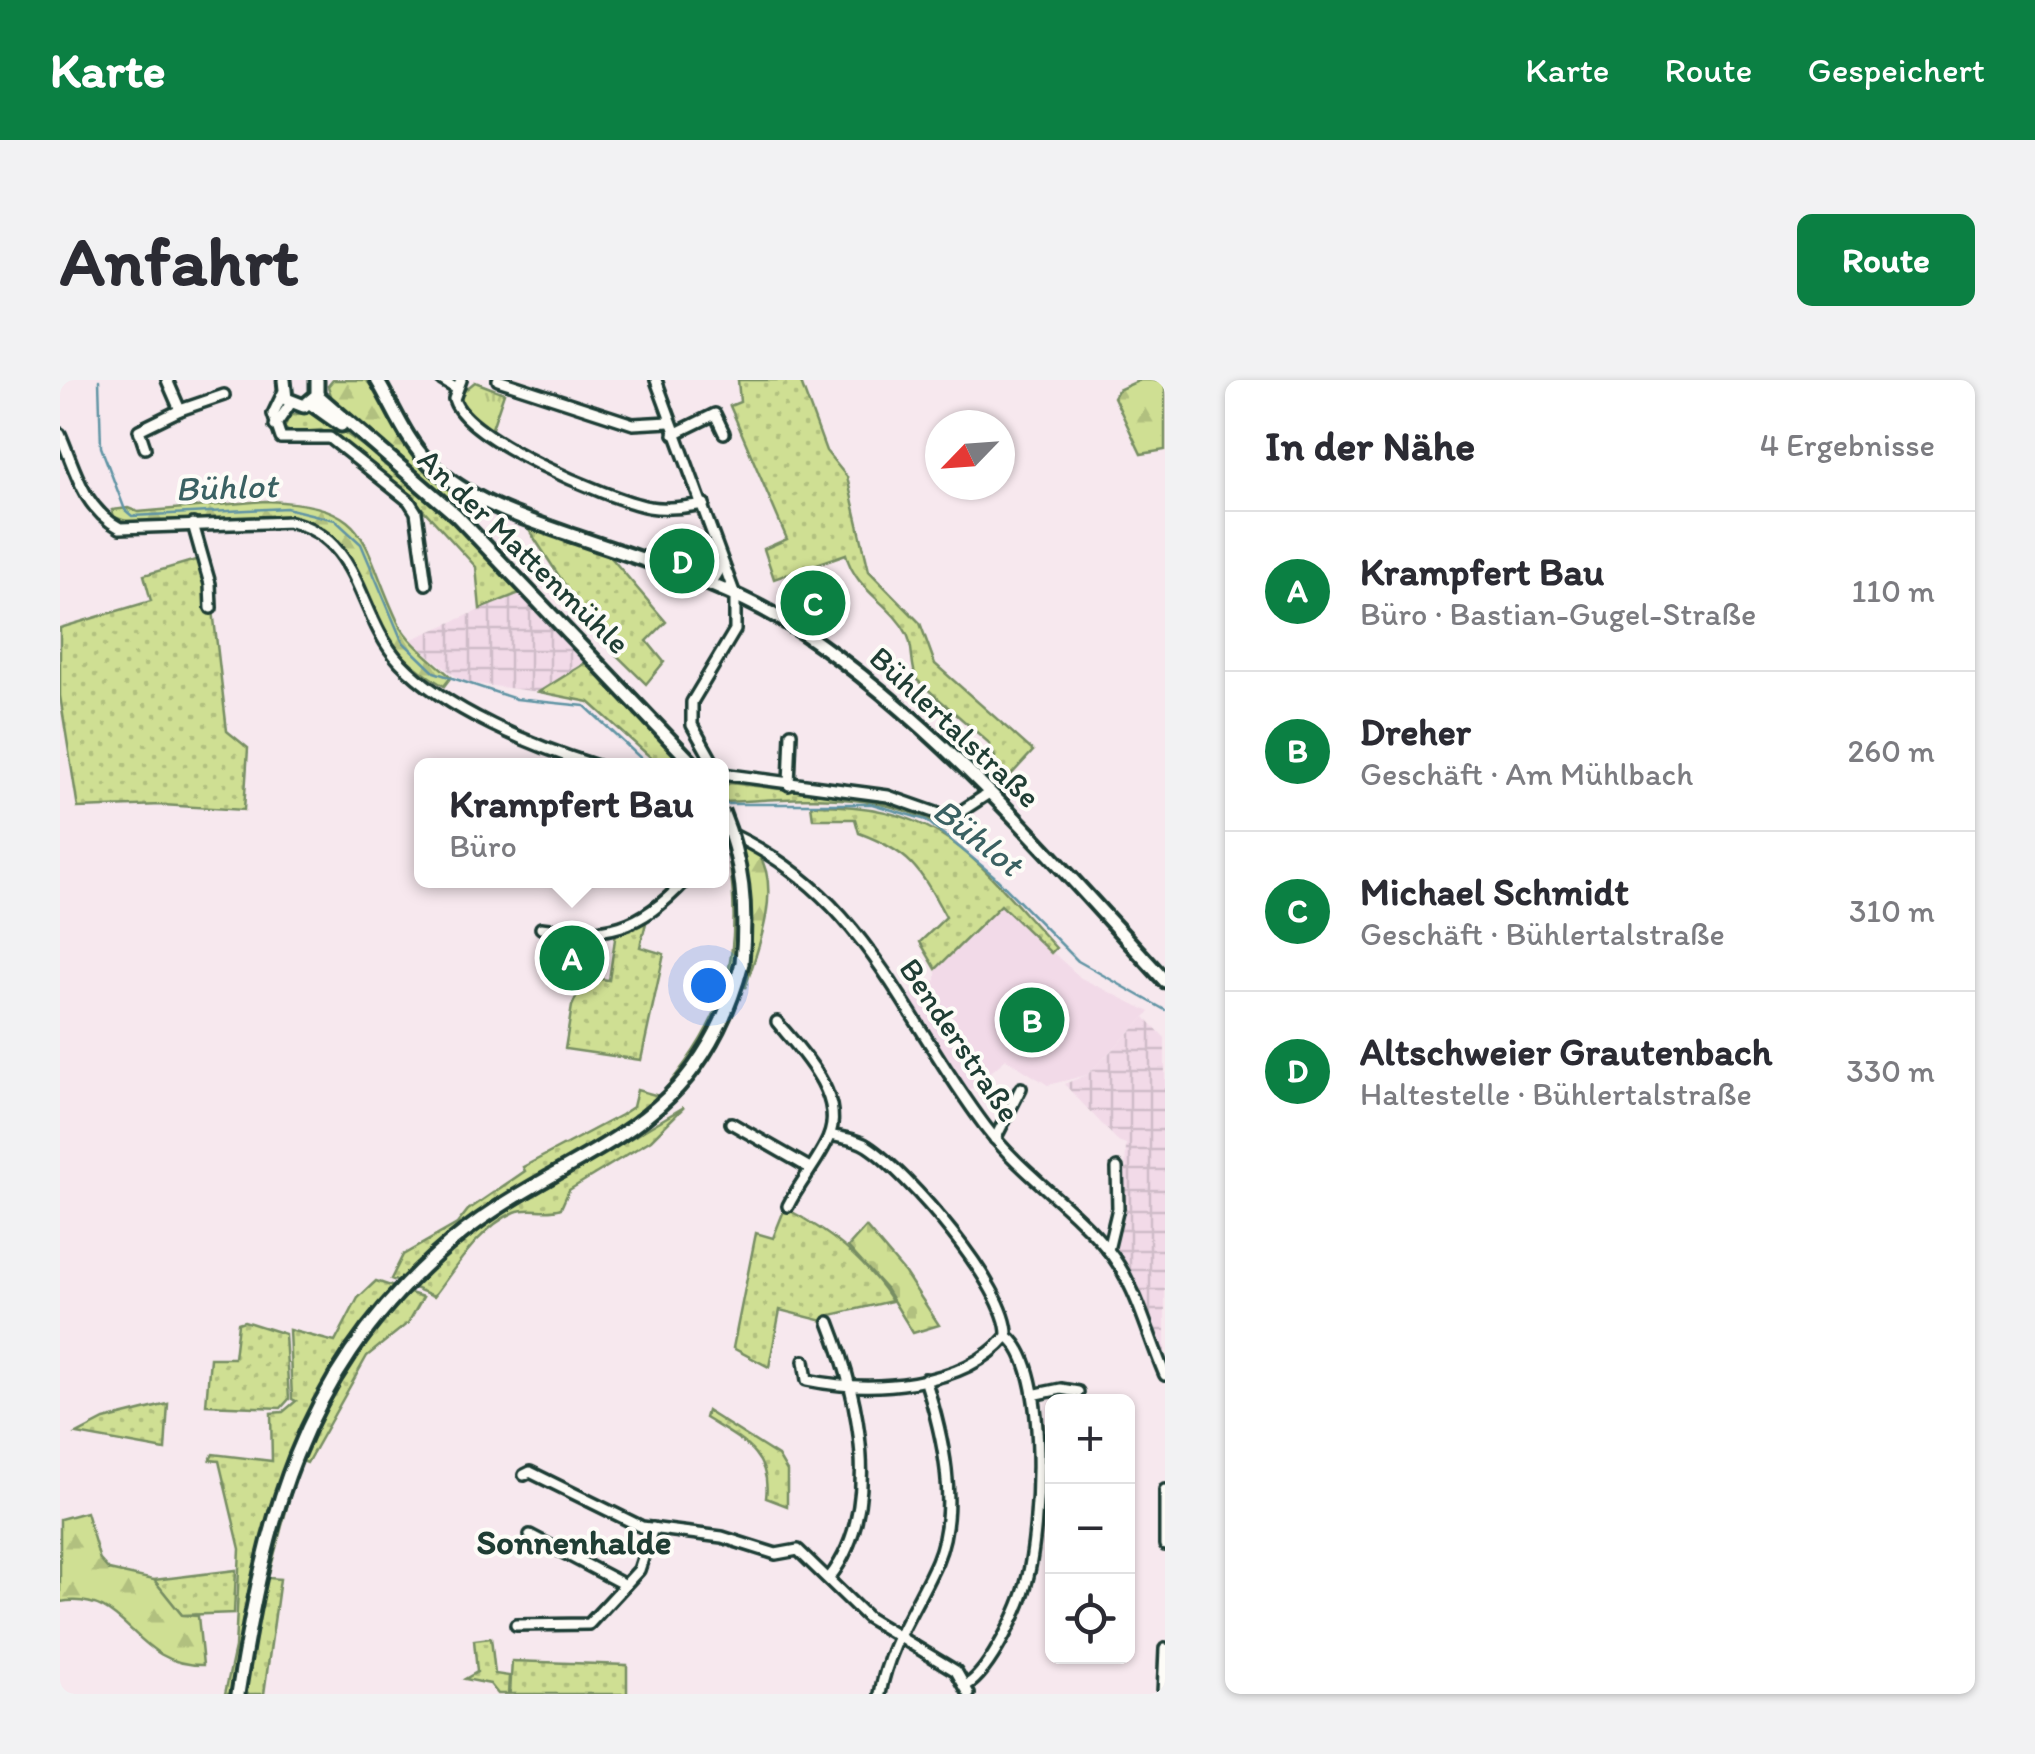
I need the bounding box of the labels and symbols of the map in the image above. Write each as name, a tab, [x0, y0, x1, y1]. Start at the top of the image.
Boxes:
north arrow	[925, 410, 1015, 500]
street label: An der Mattenmühle	[410, 440, 638, 662]
water label: Bühlot	[174, 464, 280, 510]
pin: D	[650, 524, 714, 598]
pin: C	[780, 566, 846, 640]
street label: Bühlertalstraße	[862, 638, 1048, 816]
water label: Bühlot	[925, 789, 1033, 887]
pin: A	[540, 920, 604, 996]
street label: Benderstraße	[891, 951, 1029, 1129]
your location	[683, 960, 734, 1011]
pin: B	[1000, 982, 1064, 1058]
district label: Sonnenhalde	[476, 1521, 672, 1563]

